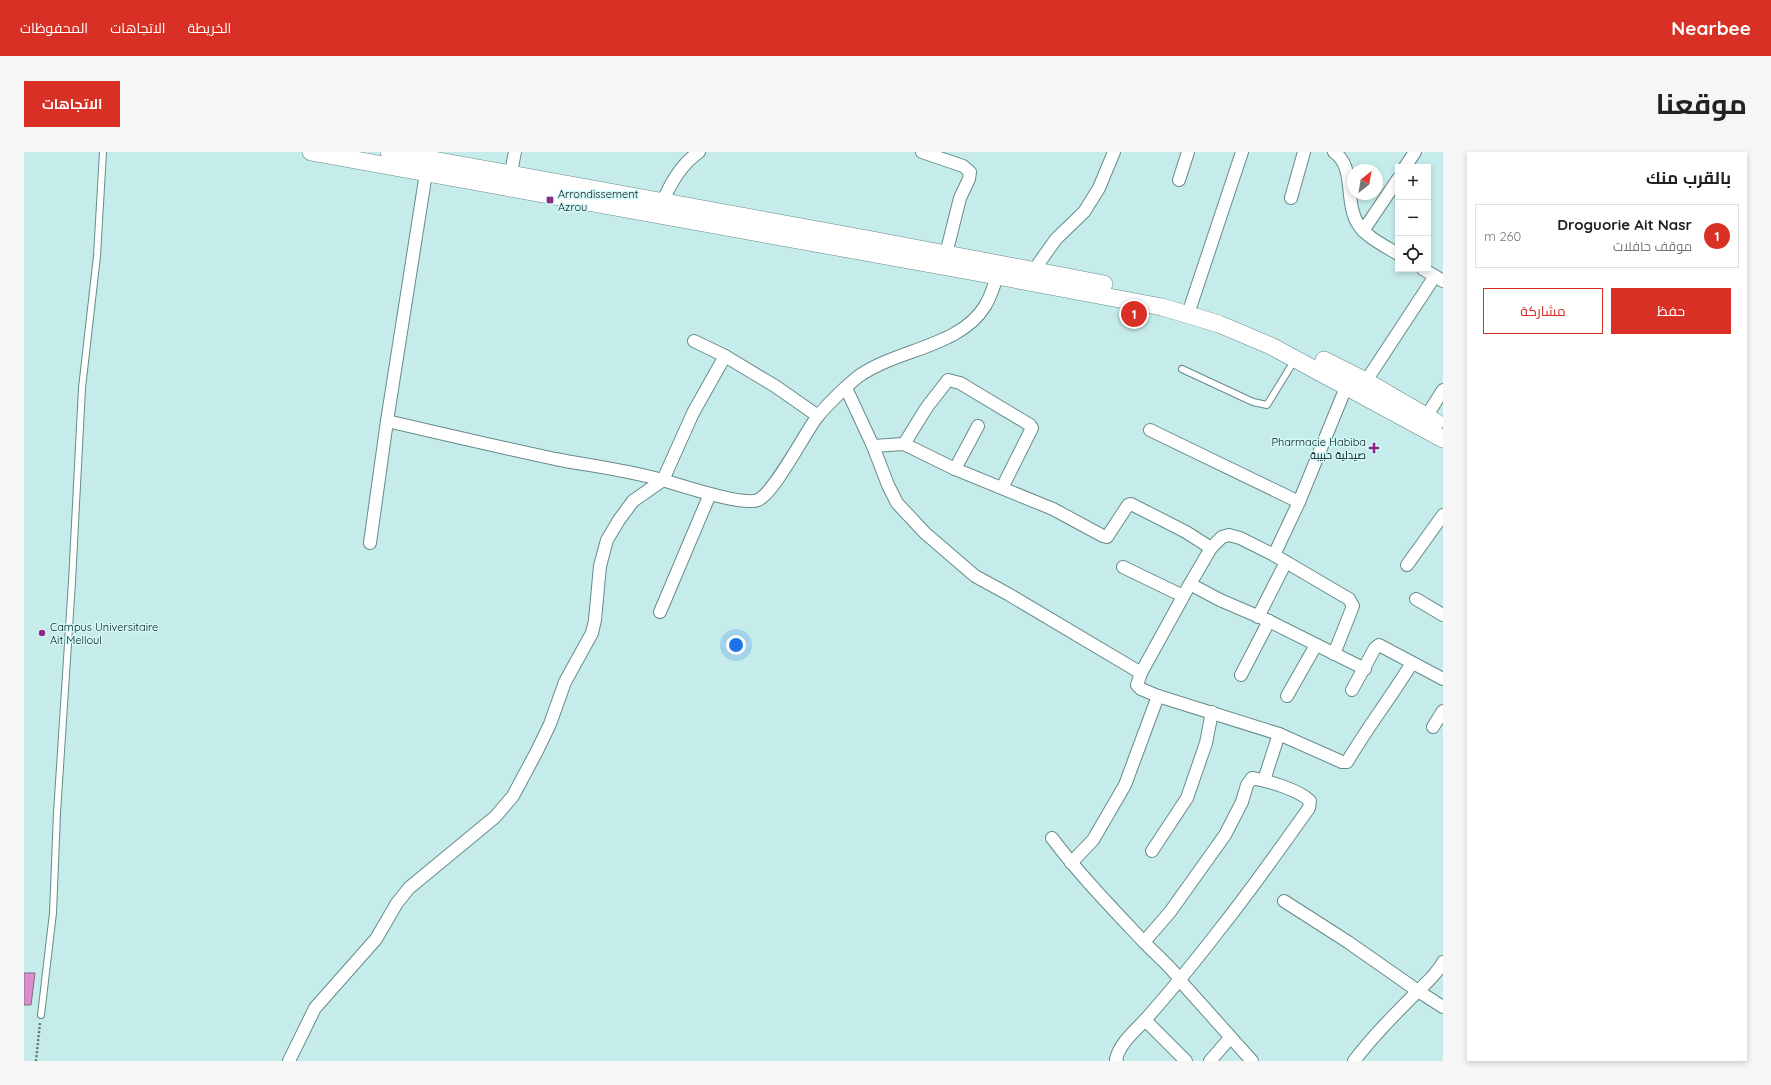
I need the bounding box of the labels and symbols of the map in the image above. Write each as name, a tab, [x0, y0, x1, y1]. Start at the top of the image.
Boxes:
north arrow	[1347, 164, 1383, 200]
place label: Arrondissement Azrou	[558, 187, 639, 214]
marker: Arrondissement Azrou	[545, 195, 555, 205]
pin: 1	[1121, 299, 1147, 329]
place label: Pharmacie Habiba صيدلية حبيبة	[1271, 435, 1366, 462]
marker: Pharmacie Habiba صيدلية حبيبة	[1369, 443, 1379, 453]
place label: Campus Universitaire Ait Melloul	[50, 620, 158, 647]
marker: Campus Universitaire Ait Melloul	[37, 628, 47, 638]
your location	[726, 635, 746, 655]

